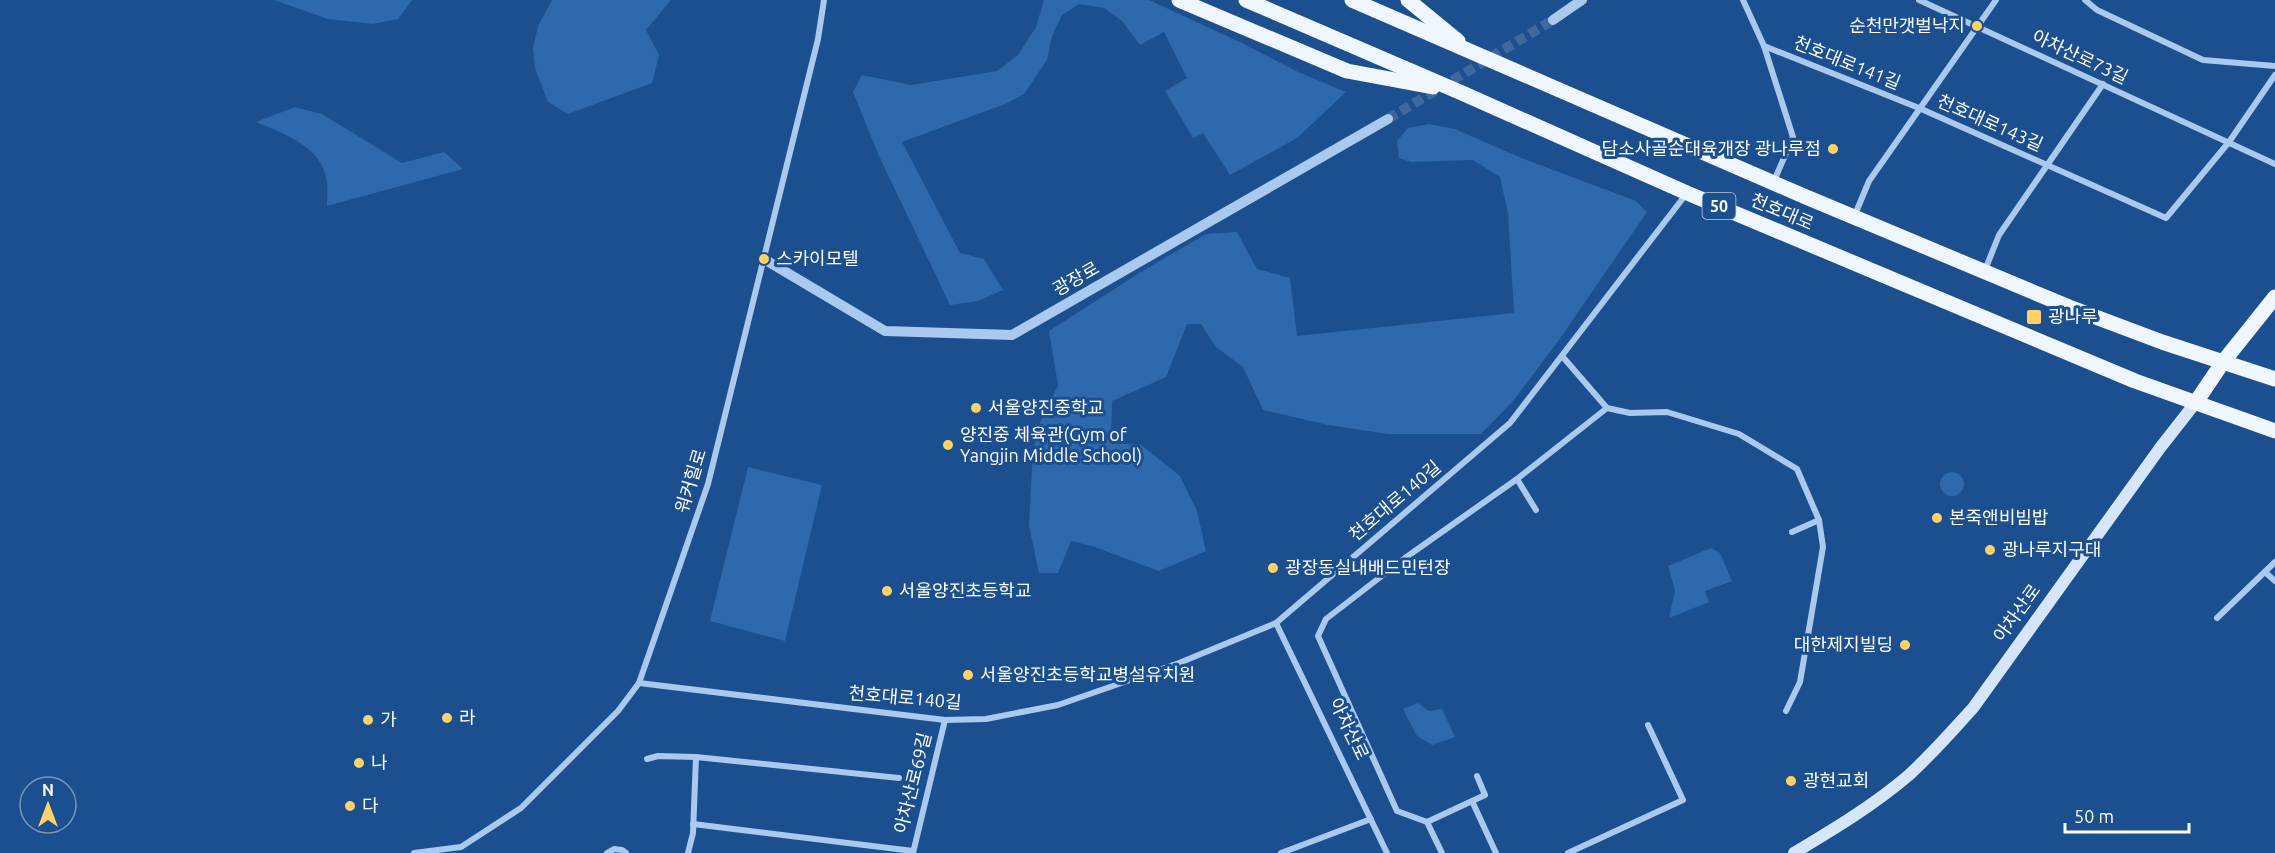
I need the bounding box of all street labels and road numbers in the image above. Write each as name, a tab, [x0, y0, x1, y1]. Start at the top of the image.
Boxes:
street label: 아차산로73길	[2029, 25, 2131, 87]
street label: 천호대로141길	[1791, 32, 1904, 93]
street label: 천호대로143길	[1935, 90, 2046, 154]
street label: 천호대로	[1748, 189, 1817, 233]
road number: 50	[1702, 193, 1736, 219]
street label: 광장로	[1049, 257, 1102, 299]
street label: 워커힐로	[671, 446, 709, 515]
street label: 천호대로140길	[1345, 456, 1444, 544]
street label: 아차산로	[1989, 580, 2044, 645]
street label: 천호대로140길	[848, 682, 962, 712]
street label: 아차산로	[1326, 694, 1373, 763]
street label: 아차산로69길	[890, 730, 934, 835]

